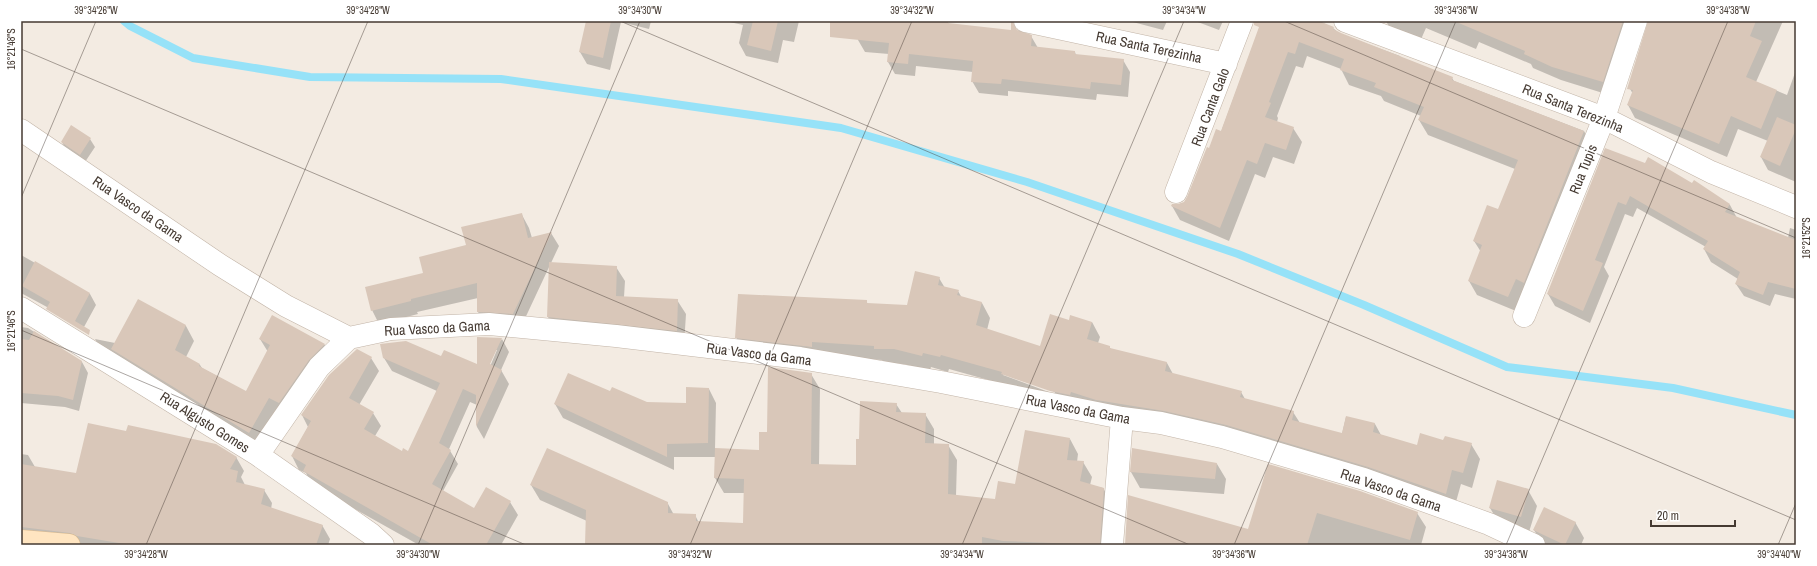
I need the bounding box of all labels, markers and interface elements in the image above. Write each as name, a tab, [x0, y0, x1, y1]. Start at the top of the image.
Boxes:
text: 39°34'26"W	[74, 4, 118, 17]
text: 39°34'28"W	[346, 4, 390, 17]
text: 39°34'30"W	[618, 4, 662, 17]
text: 39°34'32"W	[890, 4, 934, 17]
text: 39°34'34"W	[1162, 4, 1206, 17]
text: 39°34'36"W	[1434, 4, 1478, 17]
text: 39°34'38"W	[1706, 4, 1750, 17]
street label: Rua Santa Terezinha	[1094, 27, 1204, 67]
text: 16°21'48"S	[5, 28, 18, 70]
street label: Rua Canta Galo	[1187, 65, 1233, 149]
street label: Rua Santa Terezinha	[1520, 79, 1627, 137]
street label: Rua Tupis	[1565, 141, 1601, 196]
street label: Rua Vasco da Gama	[89, 172, 187, 246]
text: 16°21'52"S	[1800, 217, 1813, 259]
text: 16°21'46"S	[5, 310, 18, 352]
street label: Rua Vasco da Gama	[384, 316, 491, 340]
street label: Rua Vasco da Gama	[705, 339, 813, 369]
street label: Rua Algusto Gomes	[157, 387, 253, 457]
street label: Rua Vasco da Gama	[1024, 390, 1132, 428]
street label: Rua Vasco da Gama	[1338, 464, 1444, 516]
scale bar	[1651, 502, 1735, 528]
text: 20 m	[1657, 508, 1679, 524]
text: 39°34'28"W	[124, 548, 168, 561]
text: 39°34'30"W	[396, 548, 440, 561]
text: 39°34'32"W	[668, 548, 712, 561]
text: 39°34'34"W	[940, 548, 984, 561]
text: 39°34'36"W	[1212, 548, 1256, 561]
text: 39°34'38"W	[1484, 548, 1528, 561]
text: 39°34'40"W	[1757, 548, 1801, 561]

